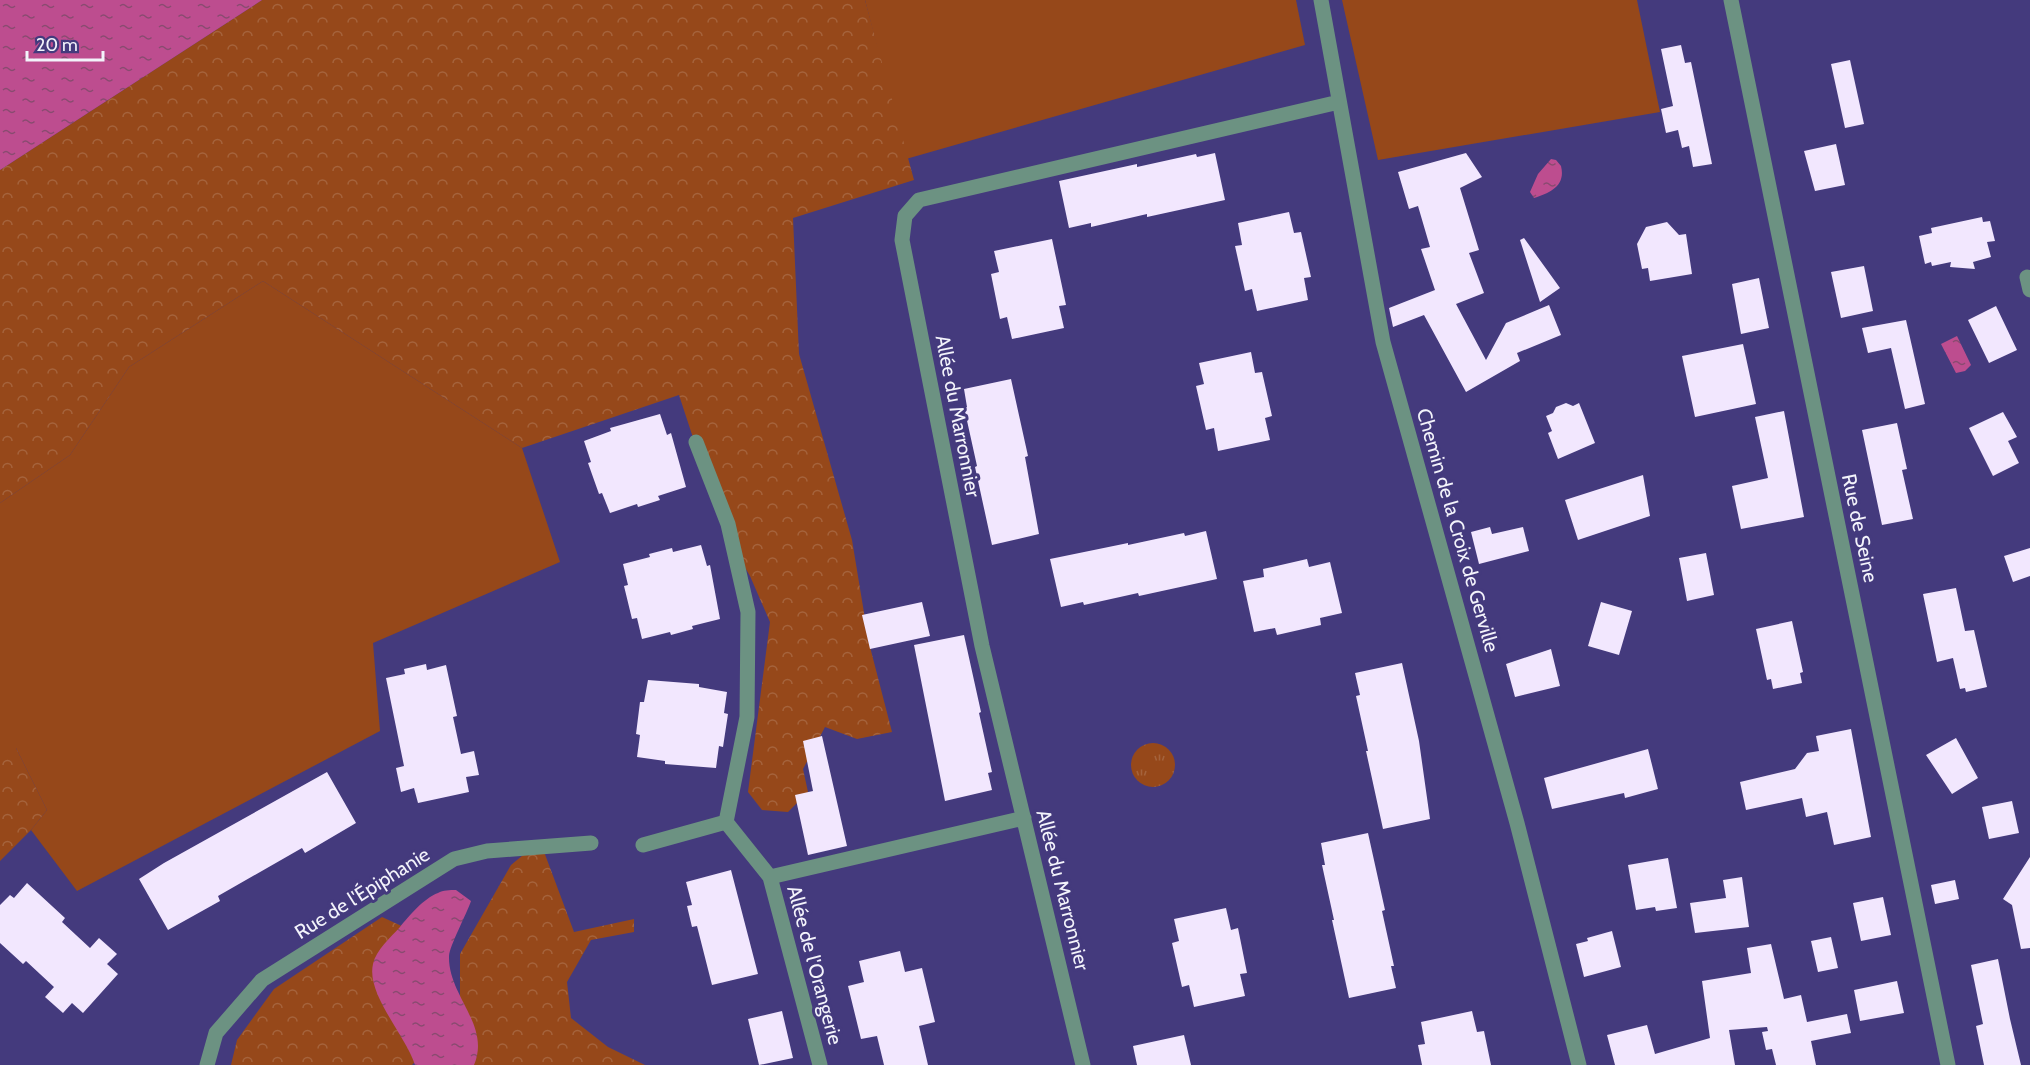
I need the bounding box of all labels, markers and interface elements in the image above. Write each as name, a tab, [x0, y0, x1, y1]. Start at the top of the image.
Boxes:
scale bar	[27, 24, 104, 62]
text: 20 m	[36, 34, 78, 56]
street label: Allée du Marronnier	[930, 333, 986, 500]
street label: Chemin de la Croix de Gerville	[1412, 405, 1504, 655]
street label: Rue de Seine	[1837, 471, 1883, 585]
street label: Allée du Marronnier	[1031, 807, 1095, 974]
street label: Rue de l'Épiphanie	[290, 842, 434, 944]
street label: Allée de l'Orangerie	[782, 883, 848, 1047]

